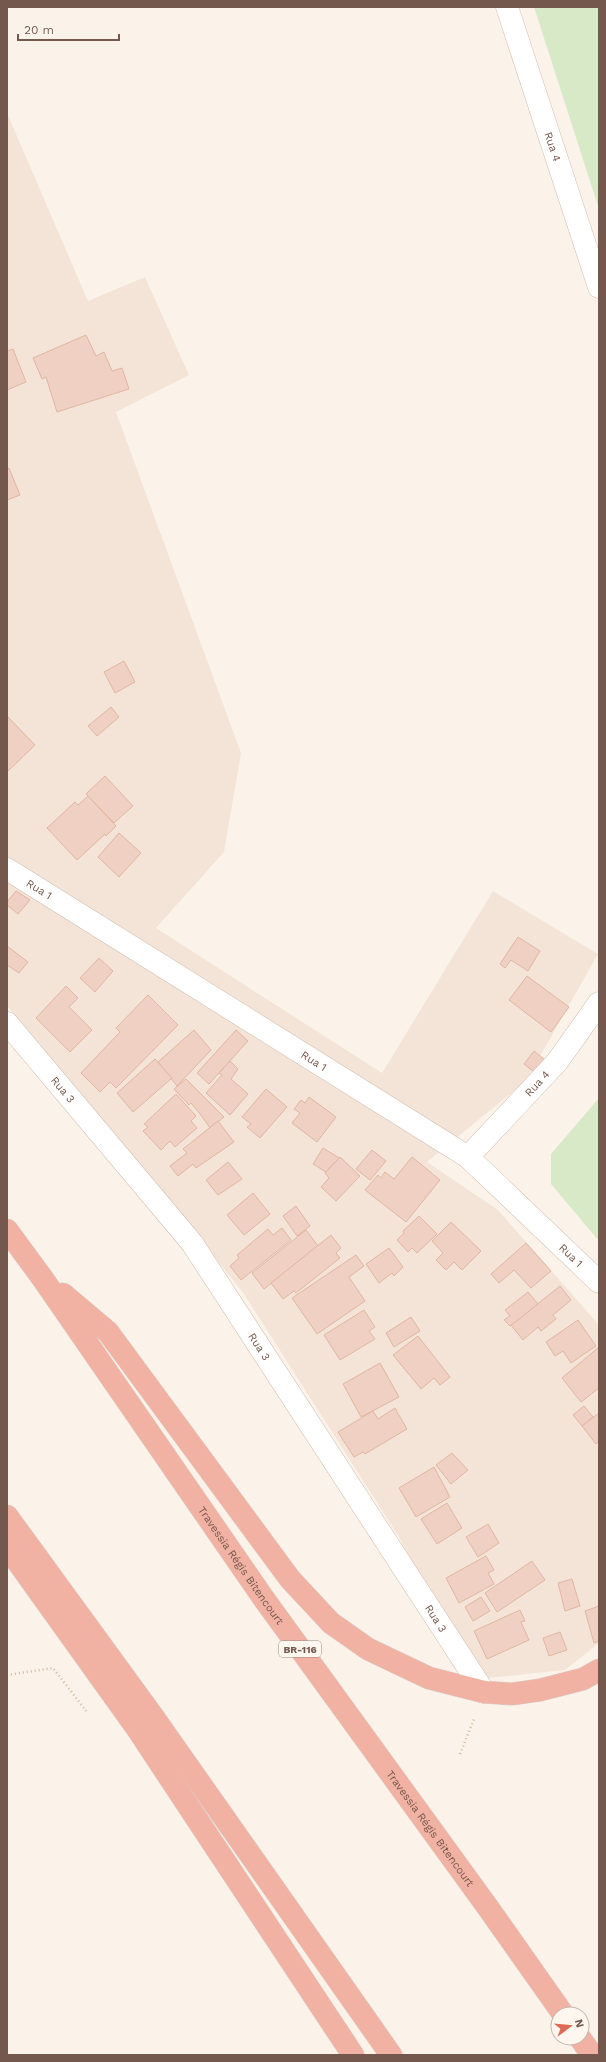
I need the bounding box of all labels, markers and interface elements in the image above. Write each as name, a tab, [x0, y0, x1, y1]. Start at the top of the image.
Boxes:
scale bar	[18, 16, 119, 42]
text: 20 m	[24, 23, 54, 37]
street label: Rua 4	[542, 130, 564, 163]
street label: Rua 1	[24, 876, 54, 902]
street label: Rua 1	[299, 1048, 329, 1074]
street label: Rua 4	[522, 1068, 552, 1099]
street label: Rua 3	[48, 1074, 78, 1105]
street label: Rua 1	[556, 1241, 586, 1270]
street label: Rua 3	[246, 1330, 273, 1363]
street label: Travessia Régis Bitencourt	[196, 1504, 287, 1627]
street label: Rua 3	[422, 1602, 450, 1634]
road number: BR-116	[279, 1641, 321, 1657]
street label: Travessia Régis Bitencourt	[384, 1767, 477, 1889]
north arrow	[550, 2006, 590, 2046]
text: N	[572, 2018, 587, 2029]

